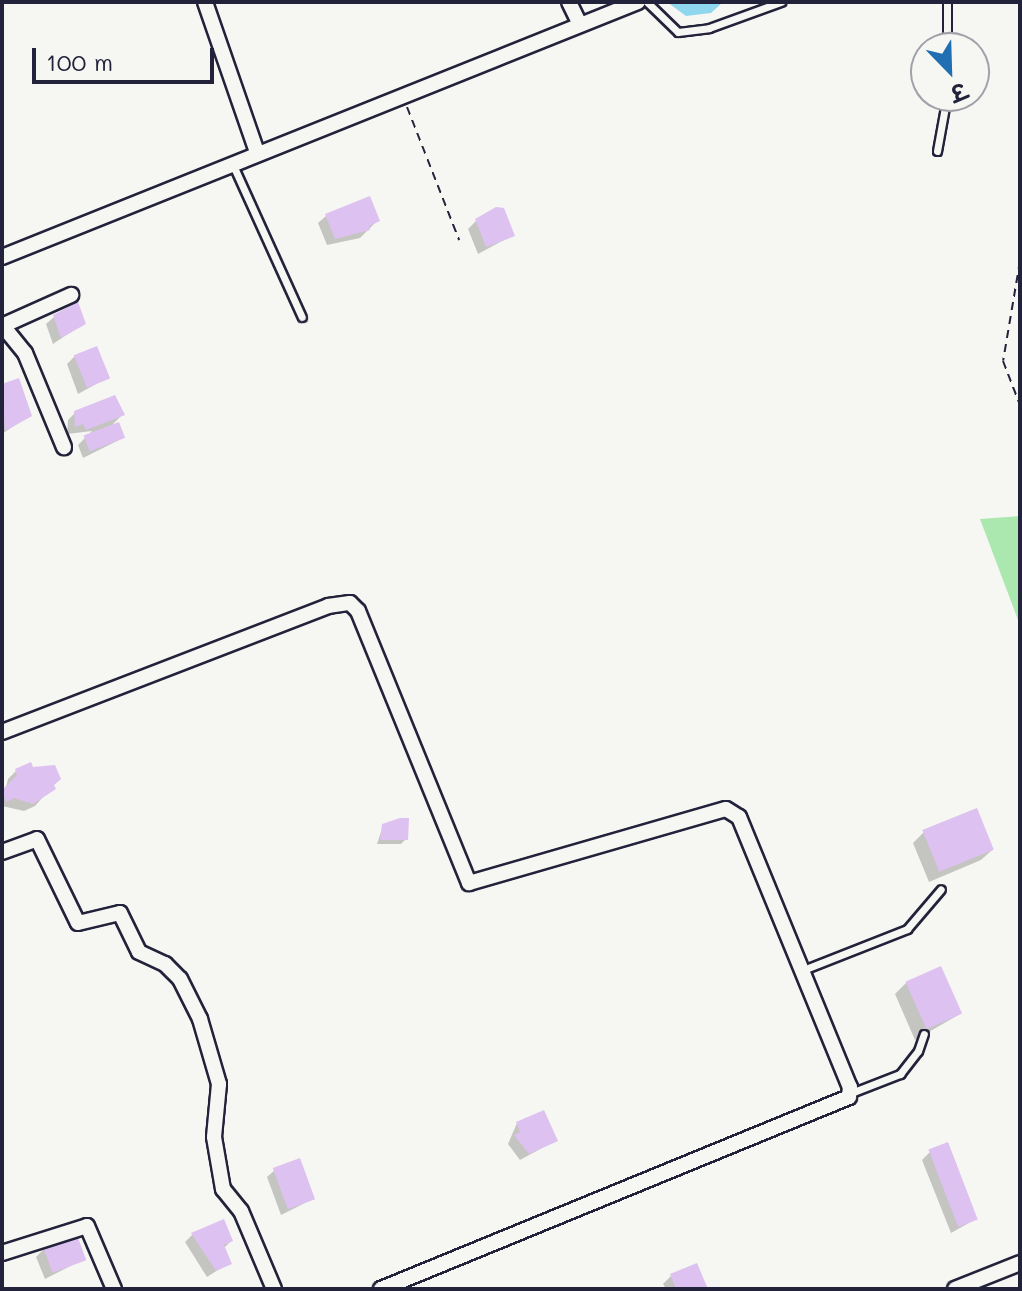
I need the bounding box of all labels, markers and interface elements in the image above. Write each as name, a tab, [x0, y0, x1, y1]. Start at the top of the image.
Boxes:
scale bar	[36, 32, 218, 82]
north arrow	[910, 32, 990, 112]
text: 100 m	[46, 46, 113, 77]
text: उ	[946, 77, 971, 109]

